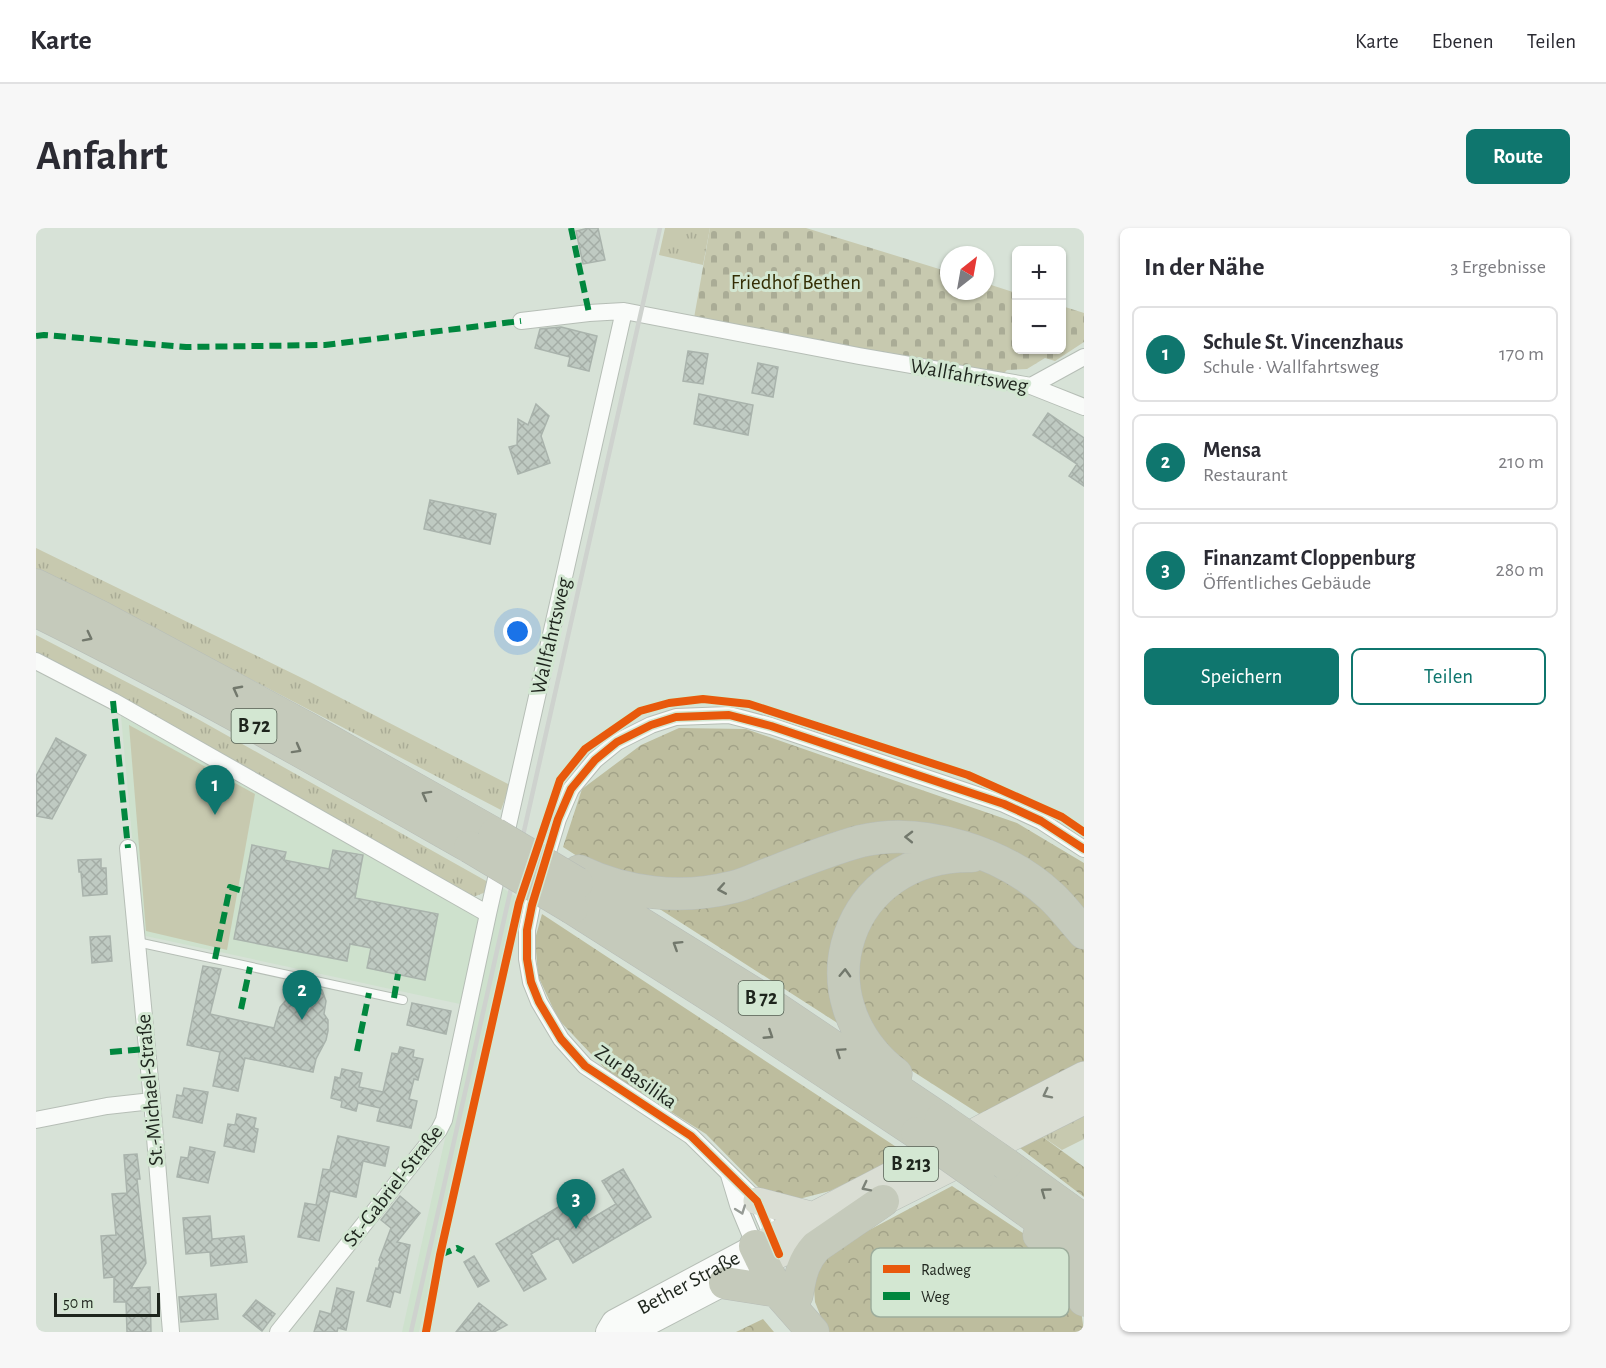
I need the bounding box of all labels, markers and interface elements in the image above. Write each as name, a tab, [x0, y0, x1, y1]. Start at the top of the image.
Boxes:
text: Karte	[30, 27, 92, 55]
text: Karte	[1355, 31, 1399, 52]
text: Ebenen	[1432, 31, 1494, 52]
text: Teilen	[1527, 31, 1576, 52]
button: Route	[1466, 129, 1570, 184]
text: Anfahrt	[36, 135, 168, 177]
north arrow	[940, 246, 994, 300]
map controls	[1012, 246, 1066, 354]
button: +	[1012, 246, 1066, 300]
text: In der Nähe	[1144, 254, 1264, 280]
text: 3 Ergebnisse	[1450, 257, 1546, 277]
park label: Friedhof Bethen	[731, 272, 861, 293]
button: −	[1012, 300, 1066, 354]
text: Schule St. Vincenzhaus	[1203, 331, 1403, 353]
text: 1	[1162, 344, 1169, 364]
text: 170 m	[1499, 344, 1544, 364]
street label: Wallfahrtsweg	[909, 355, 1030, 397]
text: Schule · Wallfahrtsweg	[1203, 357, 1379, 377]
text: Mensa	[1203, 439, 1261, 461]
text: 2	[1161, 452, 1170, 472]
text: 210 m	[1498, 452, 1544, 472]
text: Restaurant	[1203, 465, 1288, 485]
text: Finanzamt Cloppenburg	[1203, 547, 1415, 569]
text: 3	[1161, 560, 1170, 580]
text: 280 m	[1496, 560, 1544, 580]
text: Öffentliches Gebäude	[1203, 573, 1371, 593]
street label: Wallfahrtsweg	[527, 575, 575, 696]
your location	[503, 617, 532, 646]
one-way arrow	[82, 630, 93, 641]
button: Speichern	[1144, 648, 1339, 705]
button: Teilen	[1351, 648, 1546, 705]
one-way arrow	[233, 686, 243, 697]
road number: B 72	[232, 709, 276, 743]
one-way arrow	[291, 742, 301, 753]
pin: 1	[196, 766, 234, 815]
one-way arrow	[422, 790, 432, 802]
one-way arrow	[904, 831, 913, 844]
one-way arrow	[718, 882, 728, 895]
one-way arrow	[673, 941, 683, 953]
one-way arrow	[838, 968, 851, 977]
pin: 2	[282, 970, 322, 1020]
road number: B 72	[738, 981, 784, 1015]
street label: St.-Michael-Straße	[133, 1013, 167, 1167]
one-way arrow	[763, 1027, 773, 1039]
street label: Zur Basilika	[591, 1041, 681, 1113]
one-way arrow	[836, 1047, 846, 1059]
one-way arrow	[1043, 1086, 1054, 1098]
street label: St.-Gabriel-Straße	[339, 1122, 447, 1250]
road number: B 213	[884, 1147, 938, 1181]
pin: 3	[556, 1180, 596, 1229]
one-way arrow	[861, 1180, 872, 1191]
one-way arrow	[1040, 1188, 1051, 1199]
one-way arrow	[733, 1205, 746, 1215]
street label: Bether Straße	[634, 1246, 743, 1318]
legend	[871, 1248, 1069, 1317]
text: Radweg	[921, 1262, 971, 1278]
text: Weg	[921, 1289, 950, 1305]
scale bar	[54, 1290, 160, 1318]
text: 50 m	[63, 1295, 94, 1311]

